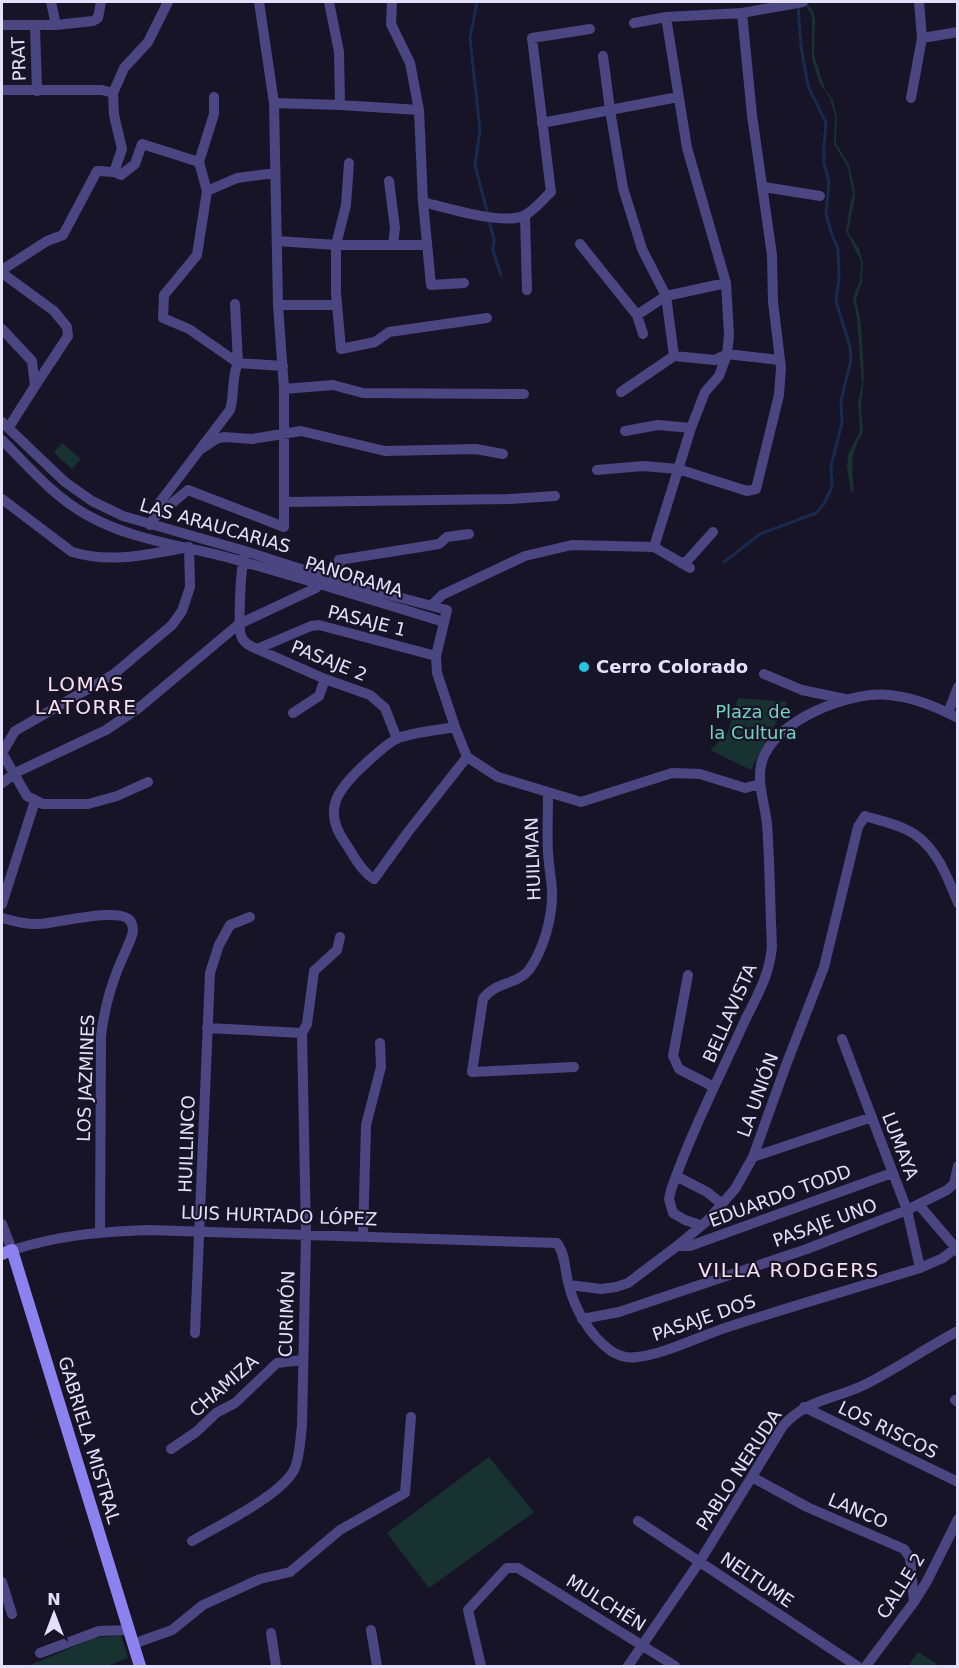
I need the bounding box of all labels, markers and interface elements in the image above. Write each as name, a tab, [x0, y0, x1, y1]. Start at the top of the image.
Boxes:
street label: PRAT	[7, 35, 30, 82]
street label: LAS ARAUCARIAS	[137, 494, 293, 557]
street label: PANORAMA	[302, 552, 406, 602]
street label: PASAJE 1	[326, 601, 408, 640]
street label: PASAJE 2	[288, 636, 370, 685]
place label: Cerro Colorado	[596, 656, 748, 677]
marker: Cerro Colorado	[577, 660, 591, 674]
district label: LOMAS LATORRE	[35, 672, 137, 719]
park label: Plaza de la Cultura	[709, 701, 797, 743]
street label: HUILMAN	[521, 817, 544, 901]
street label: BELLAVISTA	[698, 959, 761, 1066]
street label: LOS JAZMINES	[73, 1014, 98, 1142]
street label: LA UNIÓN	[733, 1050, 782, 1140]
street label: HUILLINCO	[174, 1095, 199, 1193]
street label: LUMAYA	[878, 1109, 923, 1183]
street label: EDUARDO TODD	[706, 1160, 854, 1231]
street label: PASAJE UNO	[770, 1194, 880, 1251]
street label: LUIS HURTADO LÓPEZ	[180, 1202, 378, 1229]
district label: VILLA RODGERS	[698, 1258, 880, 1282]
street label: CURIMÓN	[274, 1270, 299, 1358]
street label: PASAJE DOS	[649, 1290, 758, 1345]
street label: CHAMIZA	[185, 1350, 263, 1421]
street label: GABRIELA MISTRAL	[54, 1354, 125, 1526]
street label: LOS RISCOS	[835, 1396, 941, 1463]
street label: PABLO NERUDA	[692, 1405, 786, 1534]
street label: LANCO	[825, 1489, 891, 1533]
street label: NELTUME	[717, 1548, 798, 1612]
street label: CALLE 2	[872, 1549, 929, 1622]
street label: MULCHÉN	[563, 1570, 650, 1635]
north arrow	[24, 1584, 84, 1644]
text: N	[47, 1590, 61, 1609]

